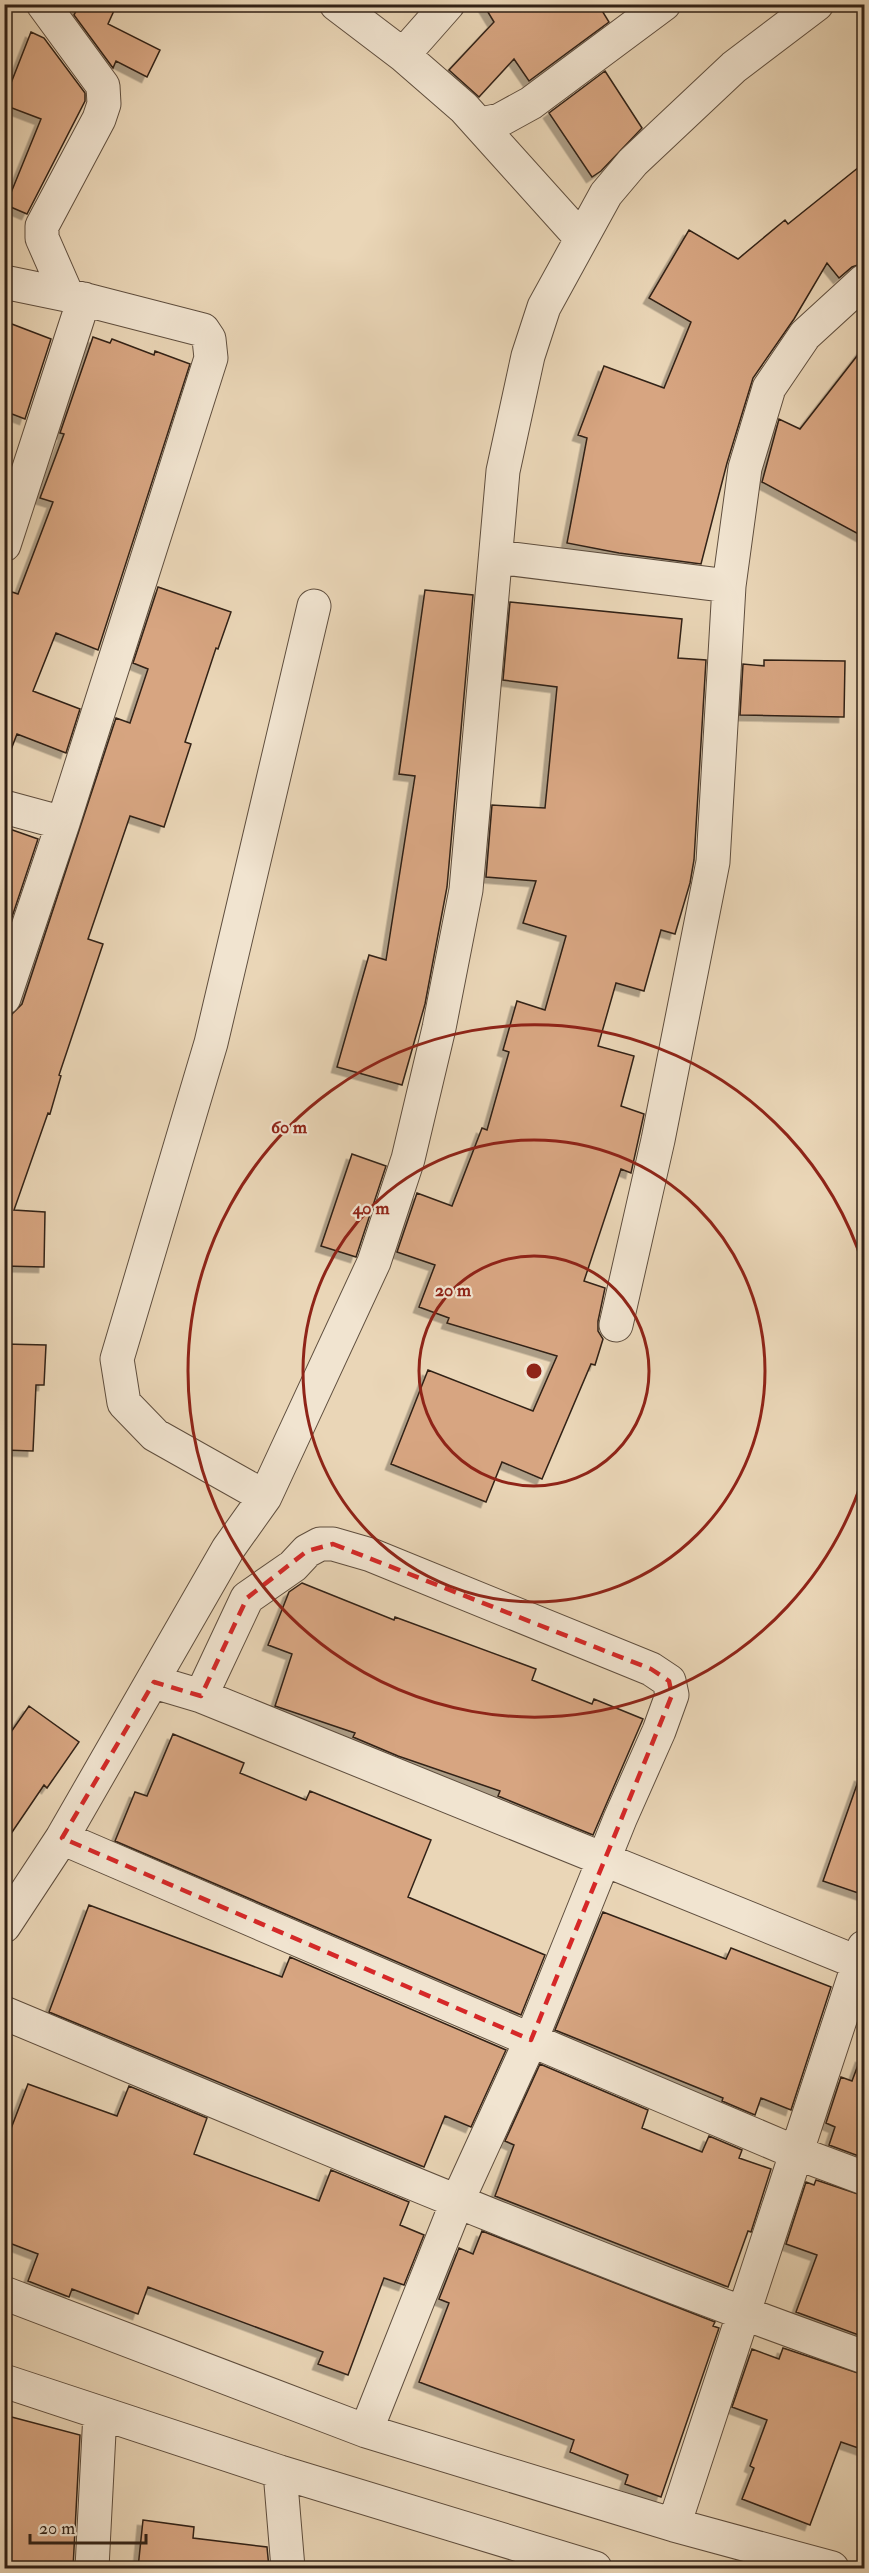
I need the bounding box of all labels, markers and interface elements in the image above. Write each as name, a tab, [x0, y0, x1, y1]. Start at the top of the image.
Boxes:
text: 60 m	[271, 1116, 308, 1139]
text: 40 m	[352, 1197, 390, 1220]
text: 20 m	[435, 1279, 472, 1302]
centre of rings	[524, 1361, 544, 1381]
scale bar	[30, 2507, 146, 2545]
text: 20 m	[39, 2517, 75, 2540]

